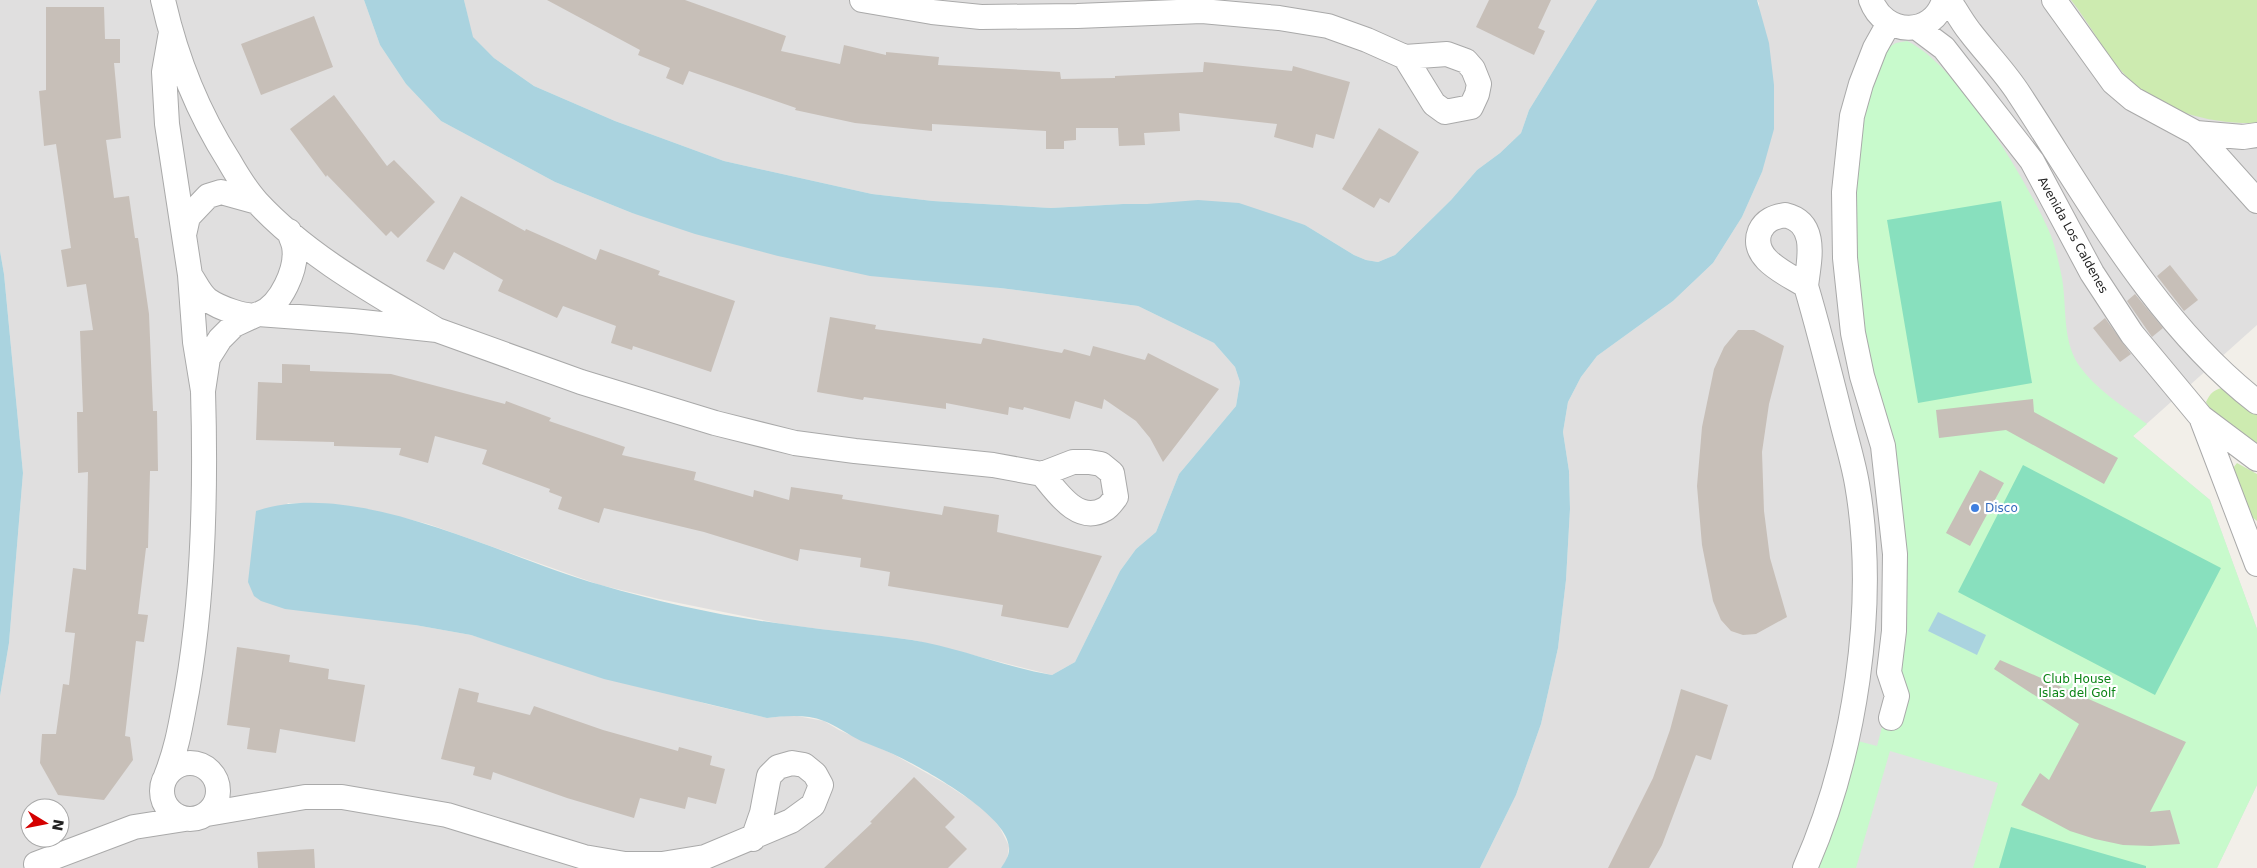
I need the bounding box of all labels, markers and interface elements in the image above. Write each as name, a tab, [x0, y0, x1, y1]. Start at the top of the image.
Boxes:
street label: Avenida Los Caldenes	[2035, 174, 2111, 296]
place label: Disco	[1985, 501, 2018, 515]
marker: Disco	[1969, 502, 1981, 514]
park label: Club House Islas del Golf	[2039, 672, 2116, 700]
north arrow	[20, 798, 70, 848]
text: N	[49, 818, 67, 832]

